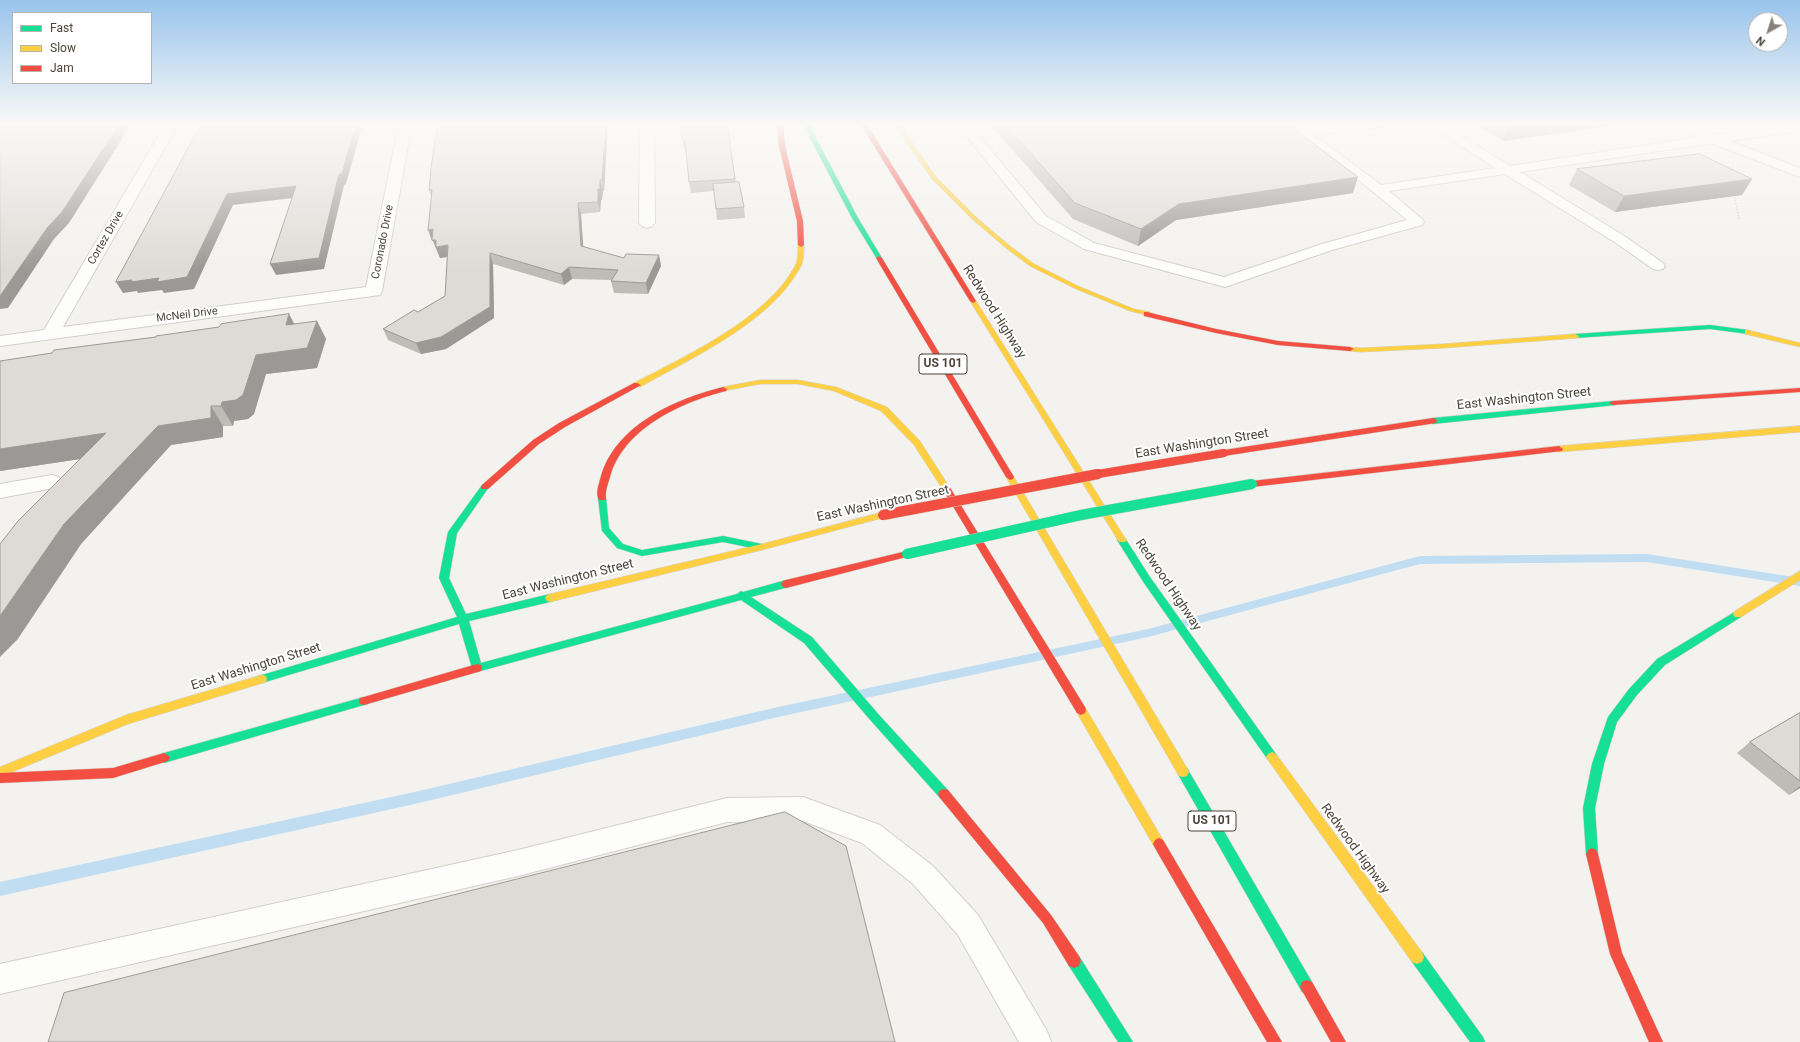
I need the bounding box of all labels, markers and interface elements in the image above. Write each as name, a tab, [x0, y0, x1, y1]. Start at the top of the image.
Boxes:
legend	[12, 12, 152, 84]
north arrow	[1748, 12, 1788, 52]
text: Fast	[50, 21, 73, 35]
text: N	[1754, 33, 1768, 48]
text: Slow	[50, 41, 76, 55]
text: Jam	[50, 61, 74, 75]
street label: Coronado Drive	[369, 204, 397, 280]
street label: Cortez Drive	[85, 209, 127, 267]
street label: Redwood Highway	[959, 262, 1029, 362]
street label: McNeil Drive	[156, 305, 218, 325]
road number: US 101	[919, 354, 967, 374]
street label: East Washington Street	[1456, 384, 1592, 414]
street label: East Washington Street	[1134, 426, 1270, 462]
street label: East Washington Street	[815, 482, 951, 526]
street label: Redwood Highway	[1132, 536, 1204, 634]
street label: East Washington Street	[501, 556, 635, 604]
street label: East Washington Street	[189, 640, 323, 694]
street label: Redwood Highway	[1317, 801, 1393, 897]
road number: US 101	[1188, 811, 1236, 831]

